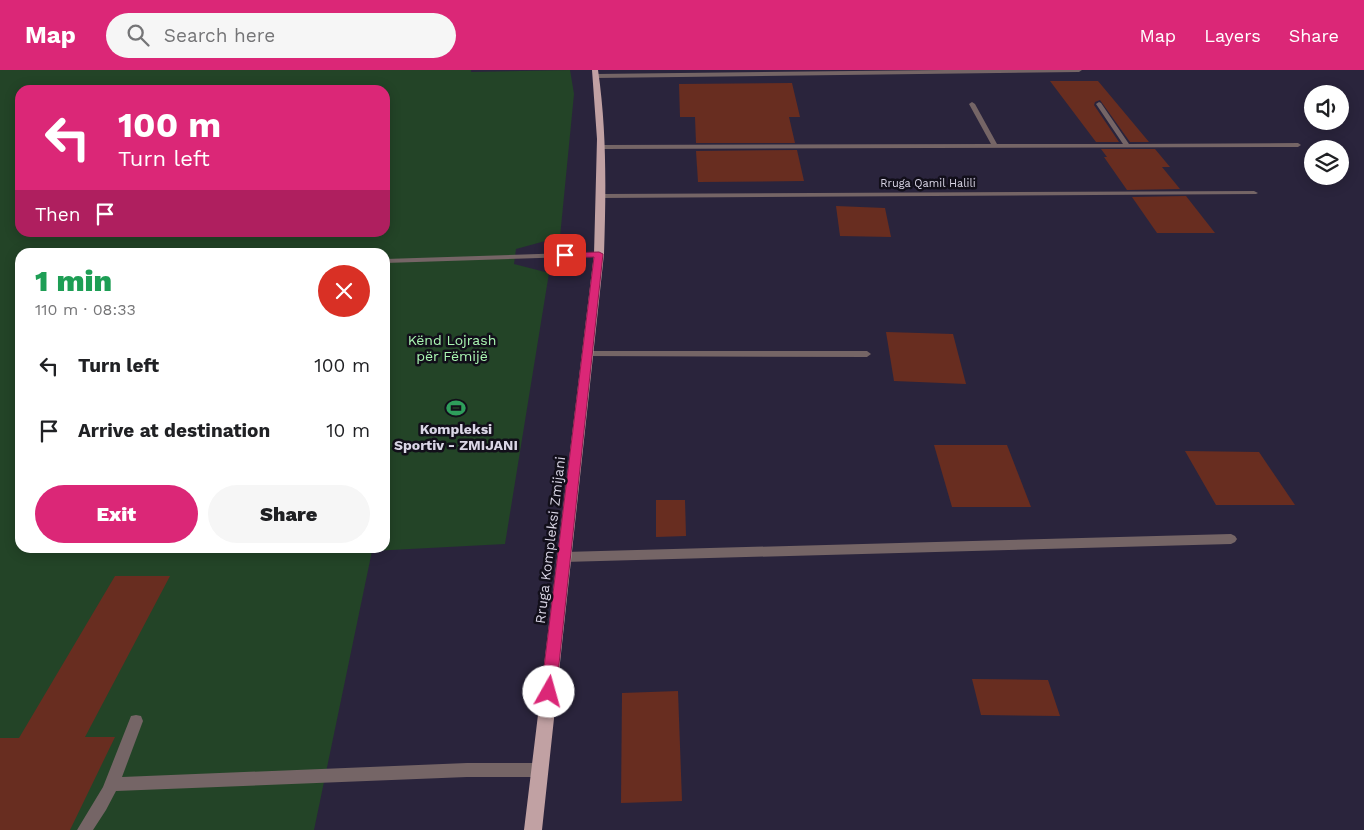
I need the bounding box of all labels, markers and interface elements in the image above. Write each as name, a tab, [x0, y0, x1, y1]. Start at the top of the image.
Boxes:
search box	[106, 13, 456, 58]
text: Map	[25, 21, 76, 49]
icon: search	[124, 21, 152, 49]
text: Search here	[164, 24, 275, 47]
text: Map	[1139, 25, 1176, 46]
text: Layers	[1204, 25, 1261, 46]
text: Share	[1289, 25, 1339, 46]
map controls	[1304, 85, 1349, 185]
button: sound	[1304, 85, 1349, 130]
text: 100 m	[118, 104, 221, 146]
icon: left	[35, 105, 100, 170]
button: layers	[1304, 140, 1349, 185]
text: Turn left	[118, 146, 210, 171]
street label: Rruga Qamil Halili	[880, 177, 976, 190]
icon: arrive	[91, 200, 119, 228]
text: Then	[35, 203, 81, 226]
pin	[544, 234, 586, 276]
icon: arrive	[551, 241, 579, 269]
text: 1 min	[35, 263, 112, 298]
button: close	[318, 265, 370, 317]
text: 110 m · 08:33	[35, 300, 136, 319]
park label: Kënd Lojrash për Fëmijë	[408, 332, 496, 364]
icon: left	[35, 352, 63, 380]
text: Turn left	[78, 354, 159, 377]
text: 100 m	[314, 354, 370, 377]
sports icon: Kompleksi Sportiv - ZMIJANI	[445, 397, 467, 419]
icon: arrive	[35, 417, 63, 445]
text: Arrive at destination	[78, 419, 270, 442]
text: 10 m	[326, 419, 370, 442]
place label: Kompleksi Sportiv - ZMIJANI	[394, 421, 518, 453]
street label: Rruga Kompleksi Zmijani	[532, 455, 568, 625]
button: Exit	[35, 485, 198, 543]
button: Share	[208, 485, 370, 543]
position arrow	[522, 665, 574, 717]

